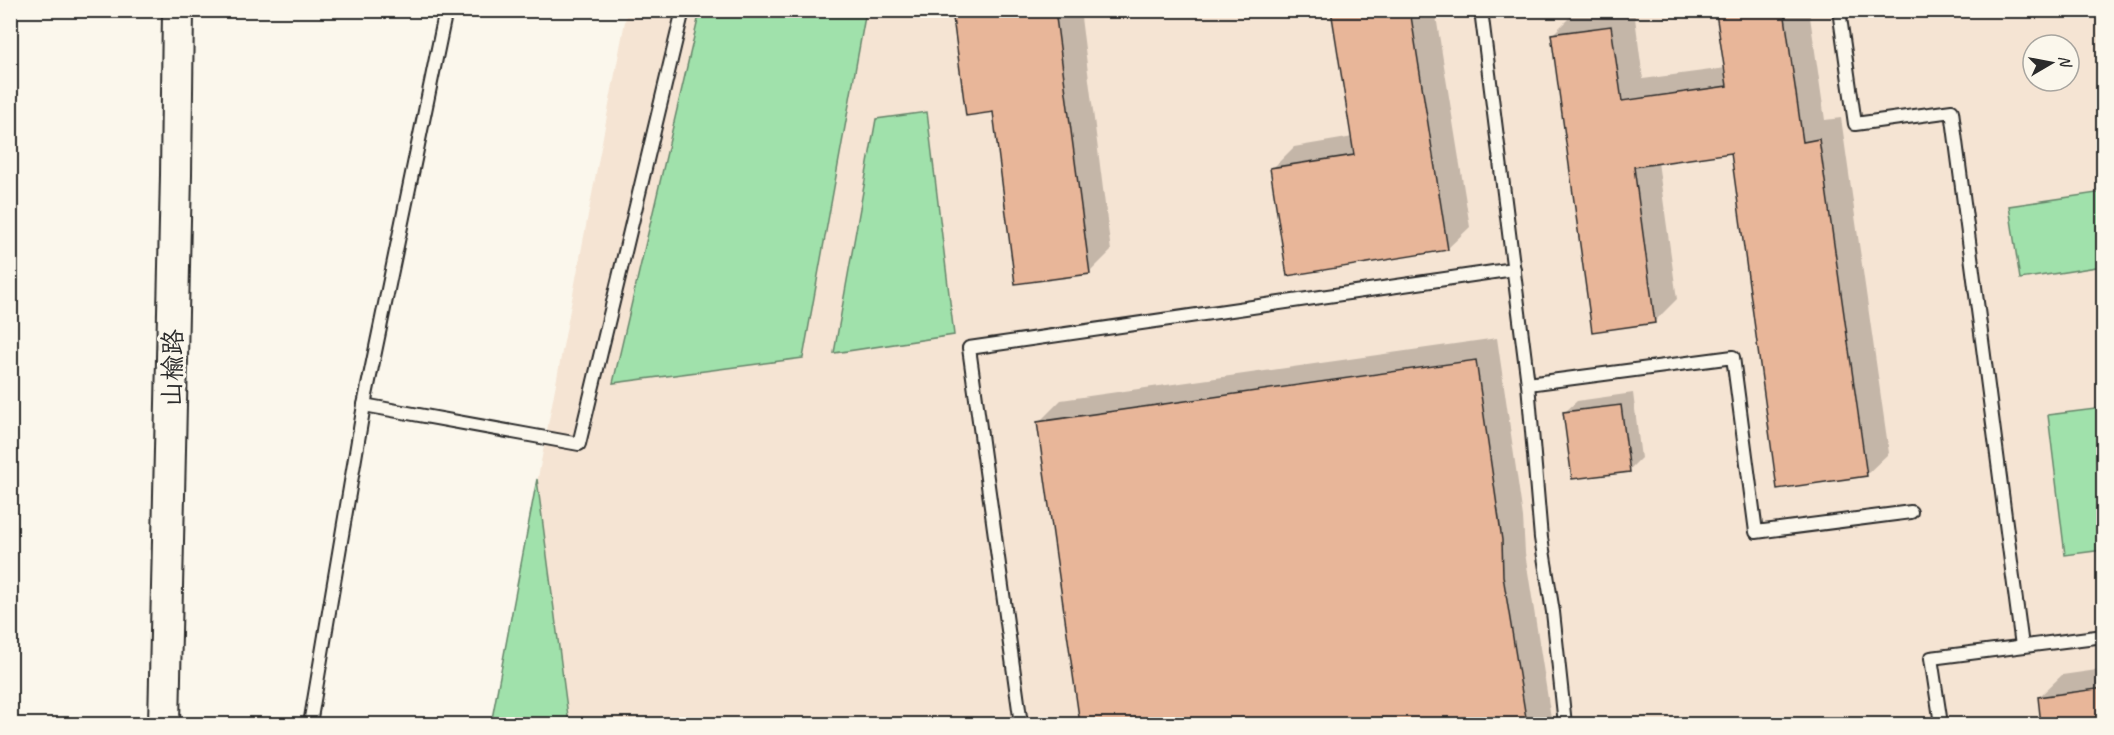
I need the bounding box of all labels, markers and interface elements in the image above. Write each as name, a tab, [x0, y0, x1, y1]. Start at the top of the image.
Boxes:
north arrow	[2021, 33, 2081, 93]
text: N	[2054, 54, 2076, 70]
street label: 山榆路	[155, 329, 190, 407]

